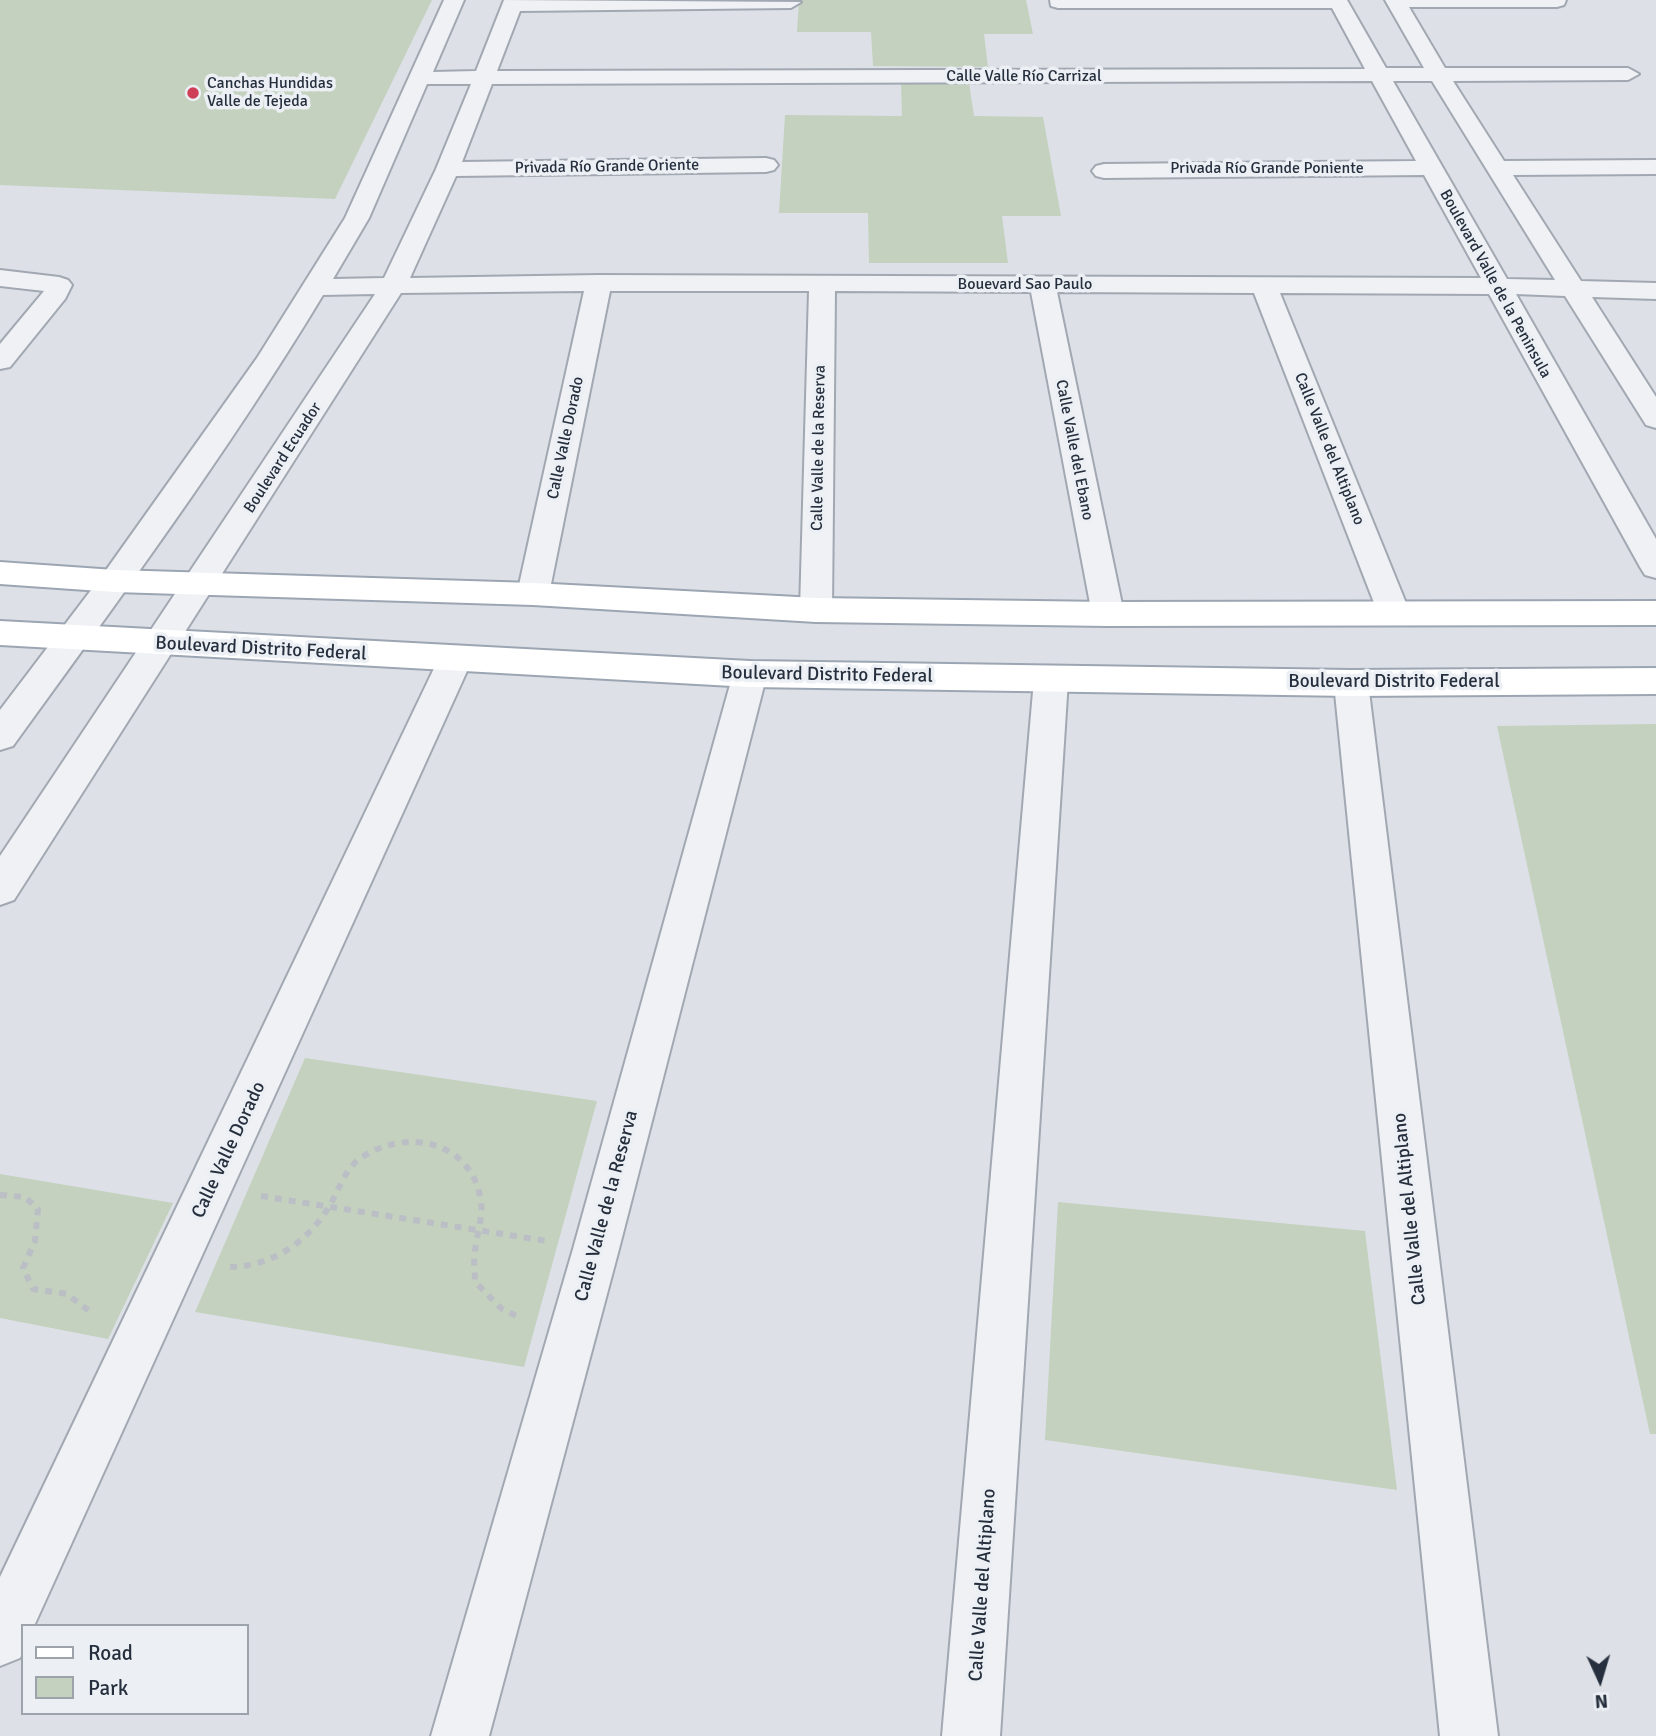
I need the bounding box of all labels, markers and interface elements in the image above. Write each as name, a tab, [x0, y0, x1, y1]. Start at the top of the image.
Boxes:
street label: Calle Valle Río Carrizal	[946, 67, 1102, 87]
place label: Canchas Hundidas Valle de Tejeda	[207, 74, 333, 112]
marker: Canchas Hundidas Valle de Tejeda	[185, 85, 201, 101]
street label: Privada Río Grande Oriente	[515, 156, 699, 178]
street label: Privada Río Grande Poniente	[1170, 159, 1364, 179]
street label: Boulevard Valle de la Peninsula	[1435, 186, 1555, 382]
street label: Bouevard Sao Paulo	[958, 275, 1092, 295]
street label: Calle Valle de la Reserva	[808, 365, 830, 531]
street label: Calle Valle del Altiplano	[1290, 370, 1368, 528]
street label: Calle Valle Dorado	[544, 375, 588, 501]
street label: Calle Valle del Ebano	[1051, 378, 1097, 522]
street label: Boulevard Ecuador	[240, 399, 326, 517]
street label: Boulevard Distrito Federal	[155, 632, 367, 666]
street label: Boulevard Distrito Federal	[721, 662, 933, 688]
street label: Boulevard Distrito Federal	[1288, 671, 1500, 693]
street label: Calle Valle Dorado	[187, 1078, 271, 1222]
street label: Calle Valle de la Reserva	[570, 1108, 644, 1304]
street label: Calle Valle del Altiplano	[1389, 1112, 1431, 1306]
street label: Calle Valle del Altiplano	[965, 1488, 1001, 1682]
legend	[21, 1624, 248, 1715]
text: Road	[88, 1640, 133, 1666]
north arrow	[1565, 1645, 1635, 1715]
text: Park	[88, 1675, 128, 1701]
text: N	[1594, 1689, 1609, 1713]

